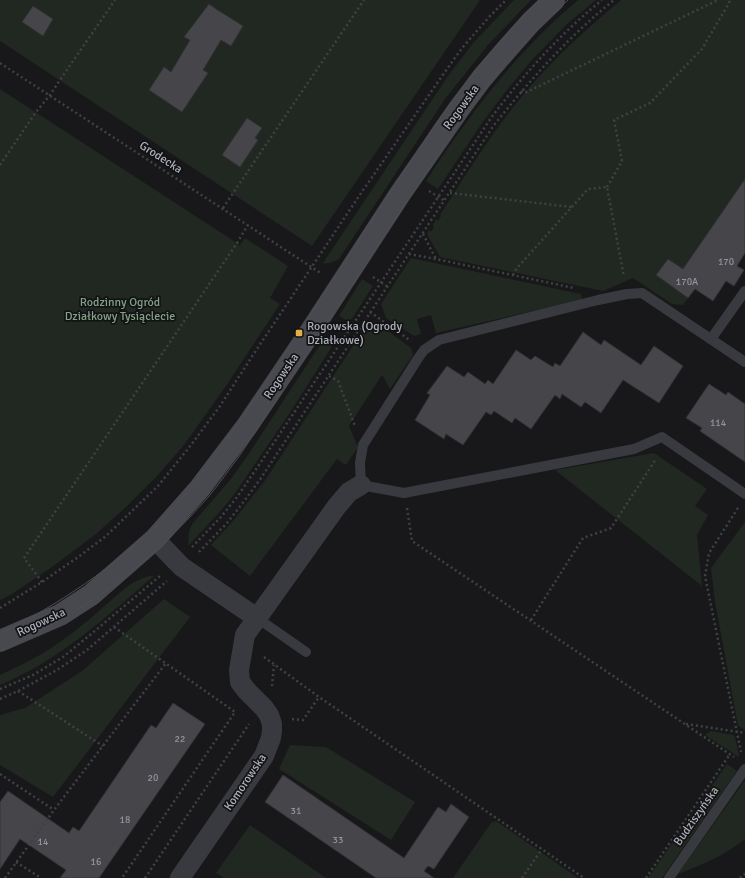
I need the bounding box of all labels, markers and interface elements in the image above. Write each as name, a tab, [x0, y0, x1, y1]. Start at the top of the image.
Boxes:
street label: Rogowska	[440, 82, 483, 133]
street label: Grodecka	[136, 138, 185, 177]
house number: 170	[718, 256, 734, 268]
house number: 170A	[676, 276, 698, 288]
park label: Rodzinny Ogród Działkowy Tysiąclecie	[65, 295, 175, 324]
place label: Rogowska (Ogrody Działkowe)	[307, 319, 402, 348]
marker: Rogowska (Ogrody Działkowe)	[294, 328, 304, 338]
street label: Rogowska	[261, 351, 302, 402]
house number: 114	[710, 417, 727, 429]
street label: Rogowska	[15, 605, 68, 640]
house number: 22	[175, 733, 185, 745]
street label: Komorowska	[221, 751, 270, 814]
house number: 20	[148, 772, 158, 784]
street label: Budziszyńska	[670, 784, 722, 849]
house number: 31	[291, 805, 301, 817]
house number: 18	[120, 814, 130, 826]
house number: 33	[333, 834, 343, 846]
house number: 14	[38, 836, 49, 848]
house number: 16	[91, 856, 101, 868]

